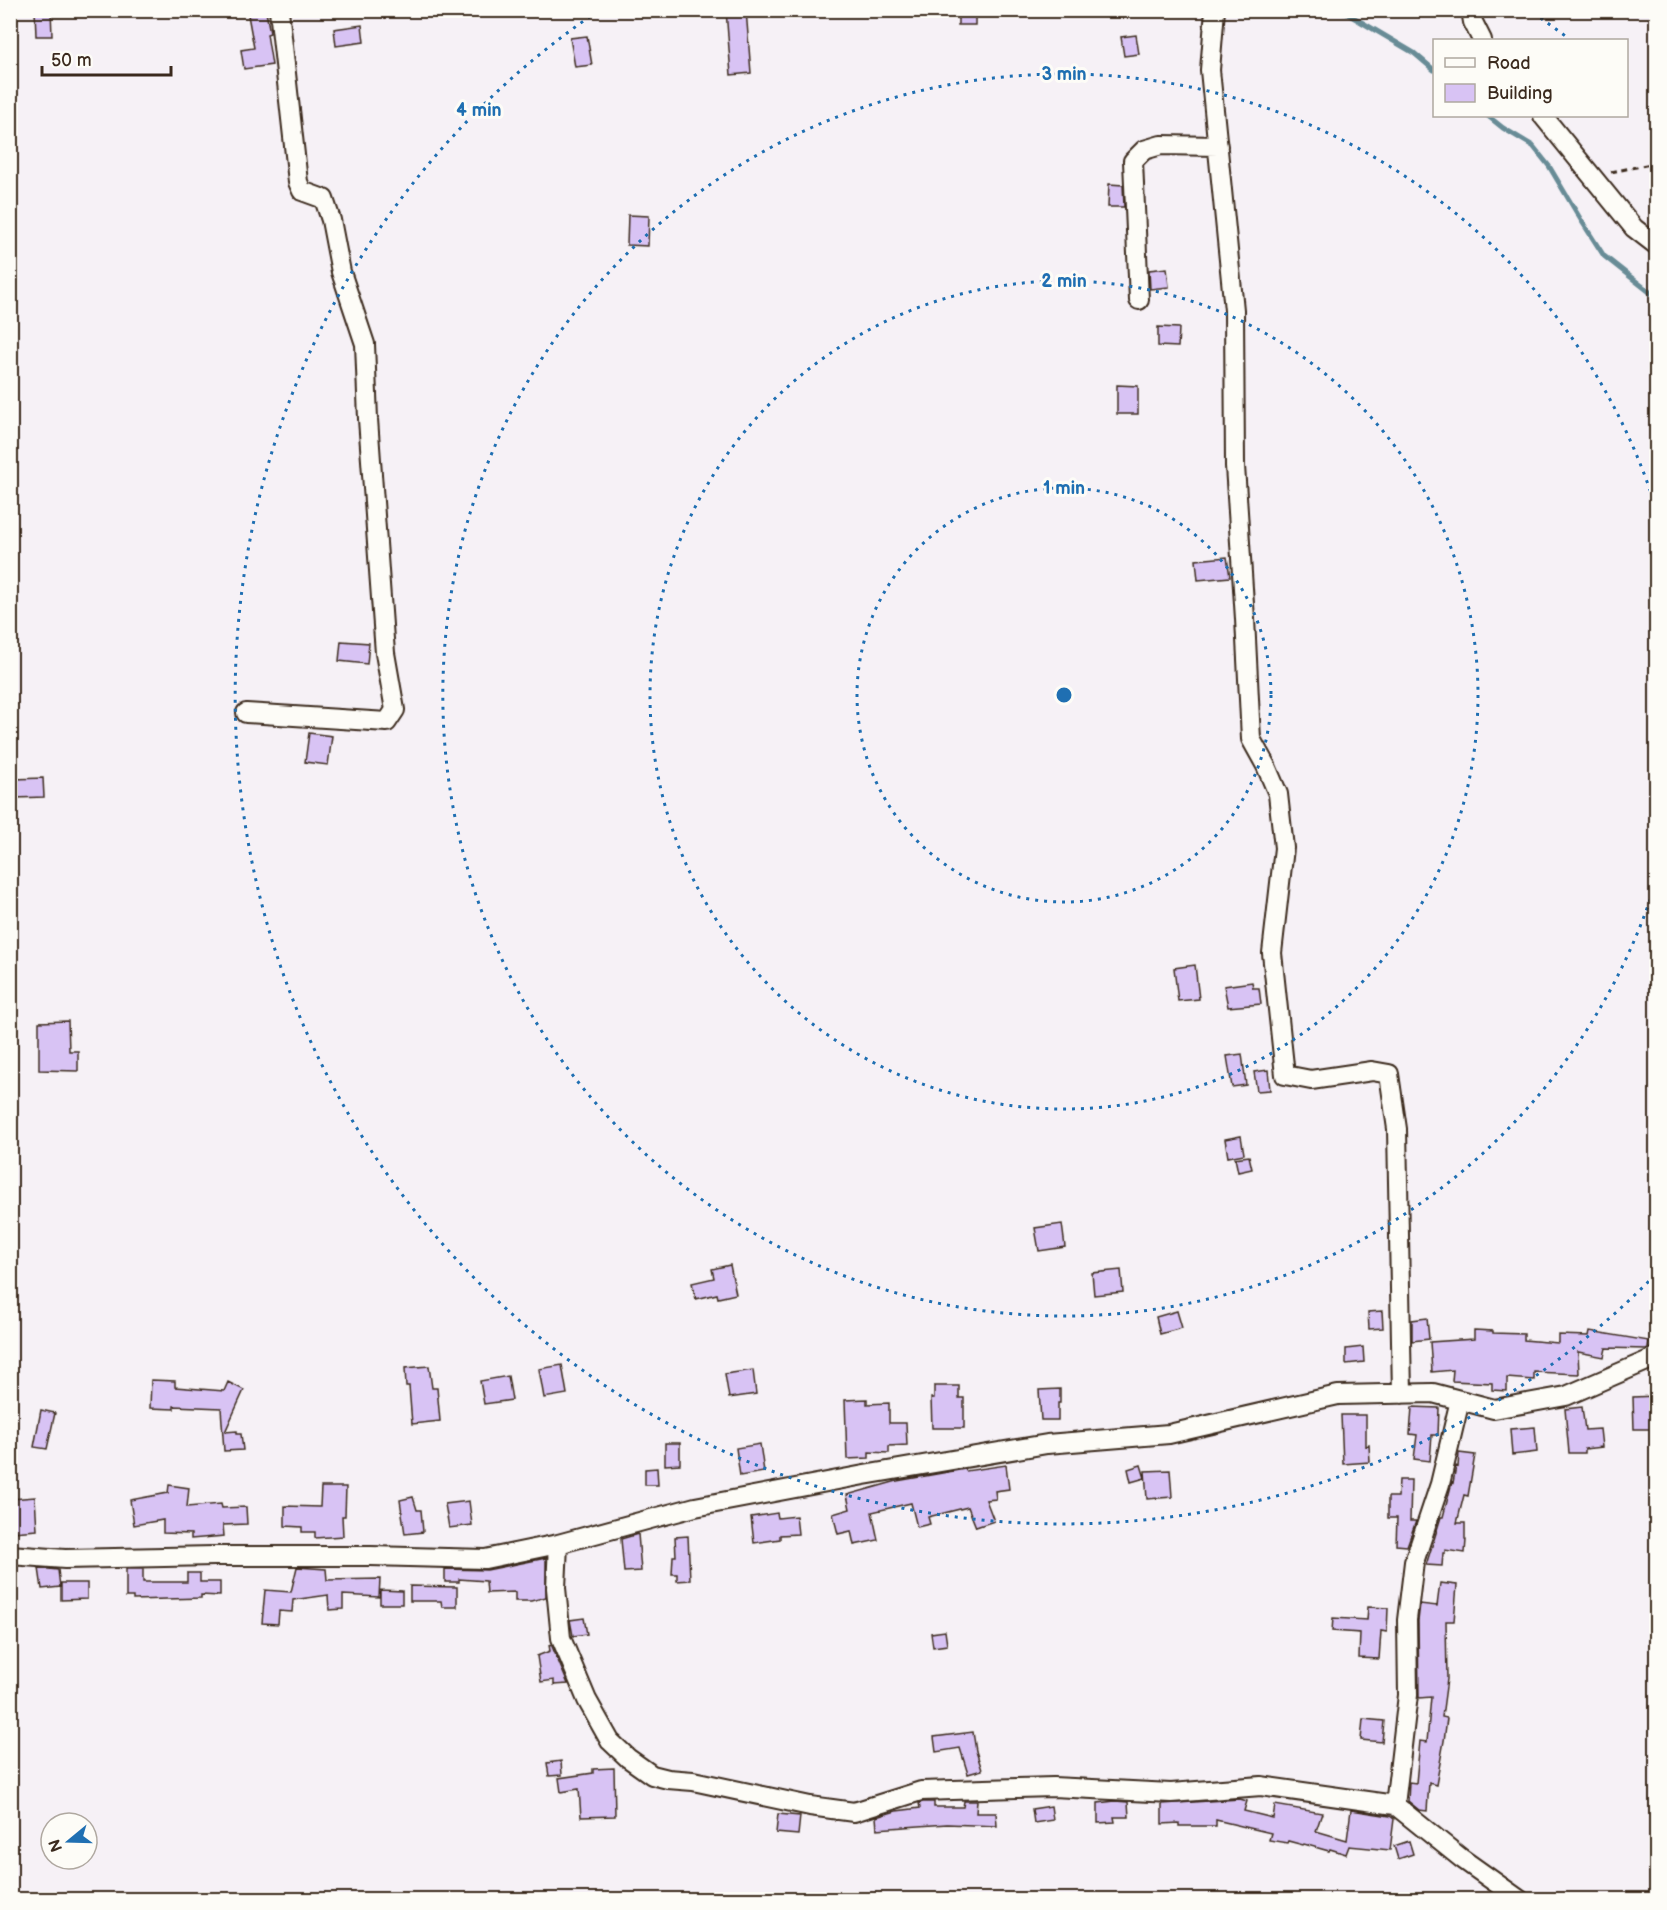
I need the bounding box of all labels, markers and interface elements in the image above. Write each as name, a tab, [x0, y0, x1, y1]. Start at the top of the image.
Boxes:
scale bar	[42, 39, 171, 77]
legend	[1433, 39, 1628, 117]
text: 50 m	[51, 50, 92, 71]
text: Road	[1487, 53, 1531, 74]
text: 3 min	[1041, 64, 1087, 85]
text: Building	[1487, 83, 1553, 104]
text: 4 min	[456, 100, 502, 121]
text: 2 min	[1041, 271, 1087, 292]
text: 1 min	[1043, 478, 1085, 499]
centre of rings	[1054, 685, 1074, 705]
north arrow	[39, 1811, 99, 1871]
text: N	[45, 1837, 67, 1854]

